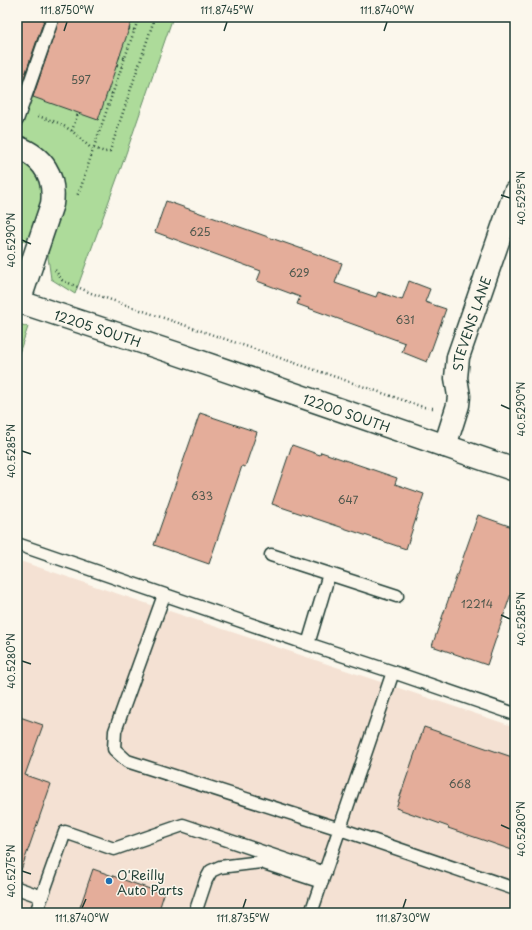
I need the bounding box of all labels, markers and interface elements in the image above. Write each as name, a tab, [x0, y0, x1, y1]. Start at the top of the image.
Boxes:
text: 111.8750°W	[40, 2, 95, 17]
text: 111.8745°W	[200, 2, 254, 17]
text: 111.8740°W	[360, 2, 415, 17]
house number: 597	[71, 71, 91, 88]
text: 40.5295°N	[513, 171, 528, 225]
text: 40.5290°N	[3, 212, 18, 267]
house number: 625	[189, 223, 211, 240]
house number: 629	[289, 264, 309, 281]
street label: STEVENS LANE	[447, 273, 495, 372]
street label: 12205 SOUTH	[52, 304, 144, 351]
house number: 631	[395, 311, 415, 328]
text: 40.5290°N	[513, 381, 528, 436]
street label: 12200 SOUTH	[301, 388, 393, 436]
text: 40.5285°N	[3, 424, 18, 478]
house number: 633	[191, 487, 213, 504]
house number: 647	[338, 491, 358, 508]
text: 40.5285°N	[513, 592, 528, 646]
house number: 12214	[461, 595, 493, 612]
text: 40.5280°N	[3, 633, 18, 689]
house number: 668	[449, 775, 471, 792]
text: 40.5280°N	[513, 801, 528, 857]
text: 40.5275°N	[3, 844, 18, 898]
place label: O'Reilly Auto Parts	[117, 865, 183, 899]
marker: O'Reilly Auto Parts	[104, 876, 114, 886]
text: 111.8740°W	[55, 910, 110, 925]
text: 111.8735°W	[216, 910, 270, 925]
text: 111.8730°W	[376, 910, 431, 925]

